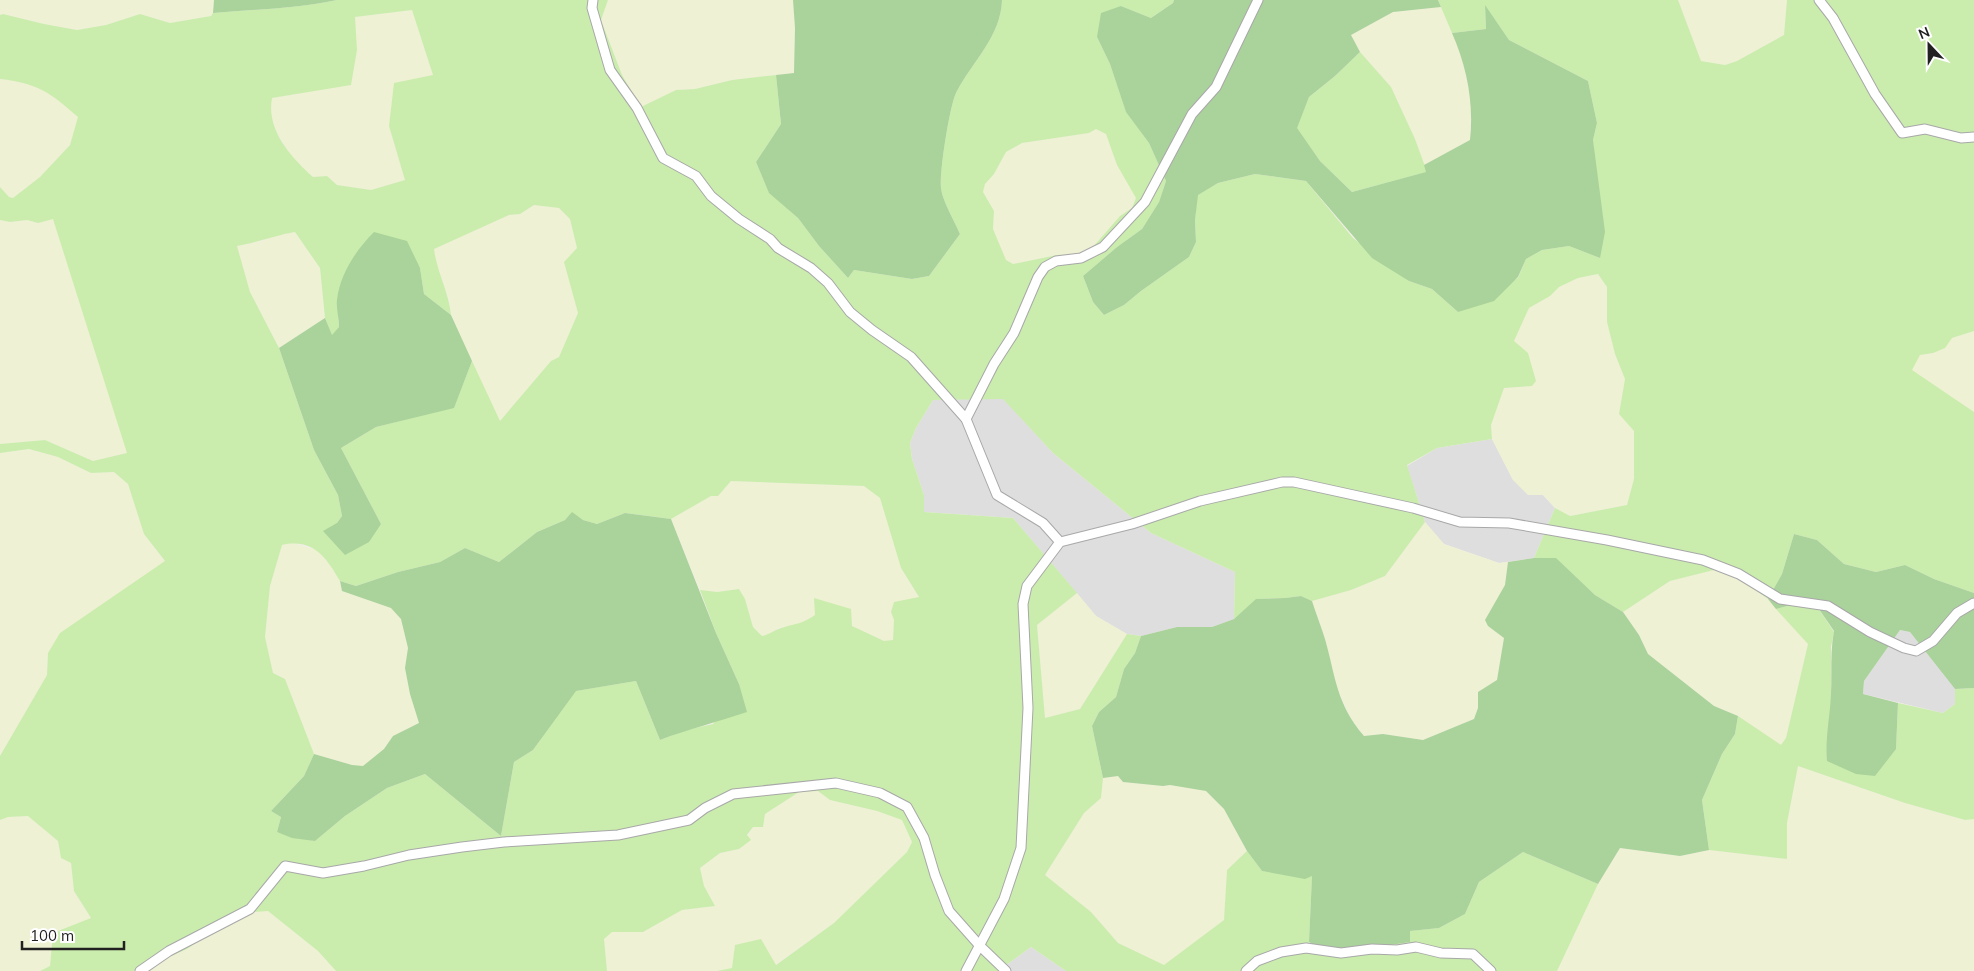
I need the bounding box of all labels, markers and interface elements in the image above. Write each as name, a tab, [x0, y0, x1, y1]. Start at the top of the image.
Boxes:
north arrow	[1904, 20, 1954, 70]
text: N	[1916, 23, 1932, 43]
scale bar	[22, 918, 125, 950]
text: 100 m	[30, 926, 74, 945]

